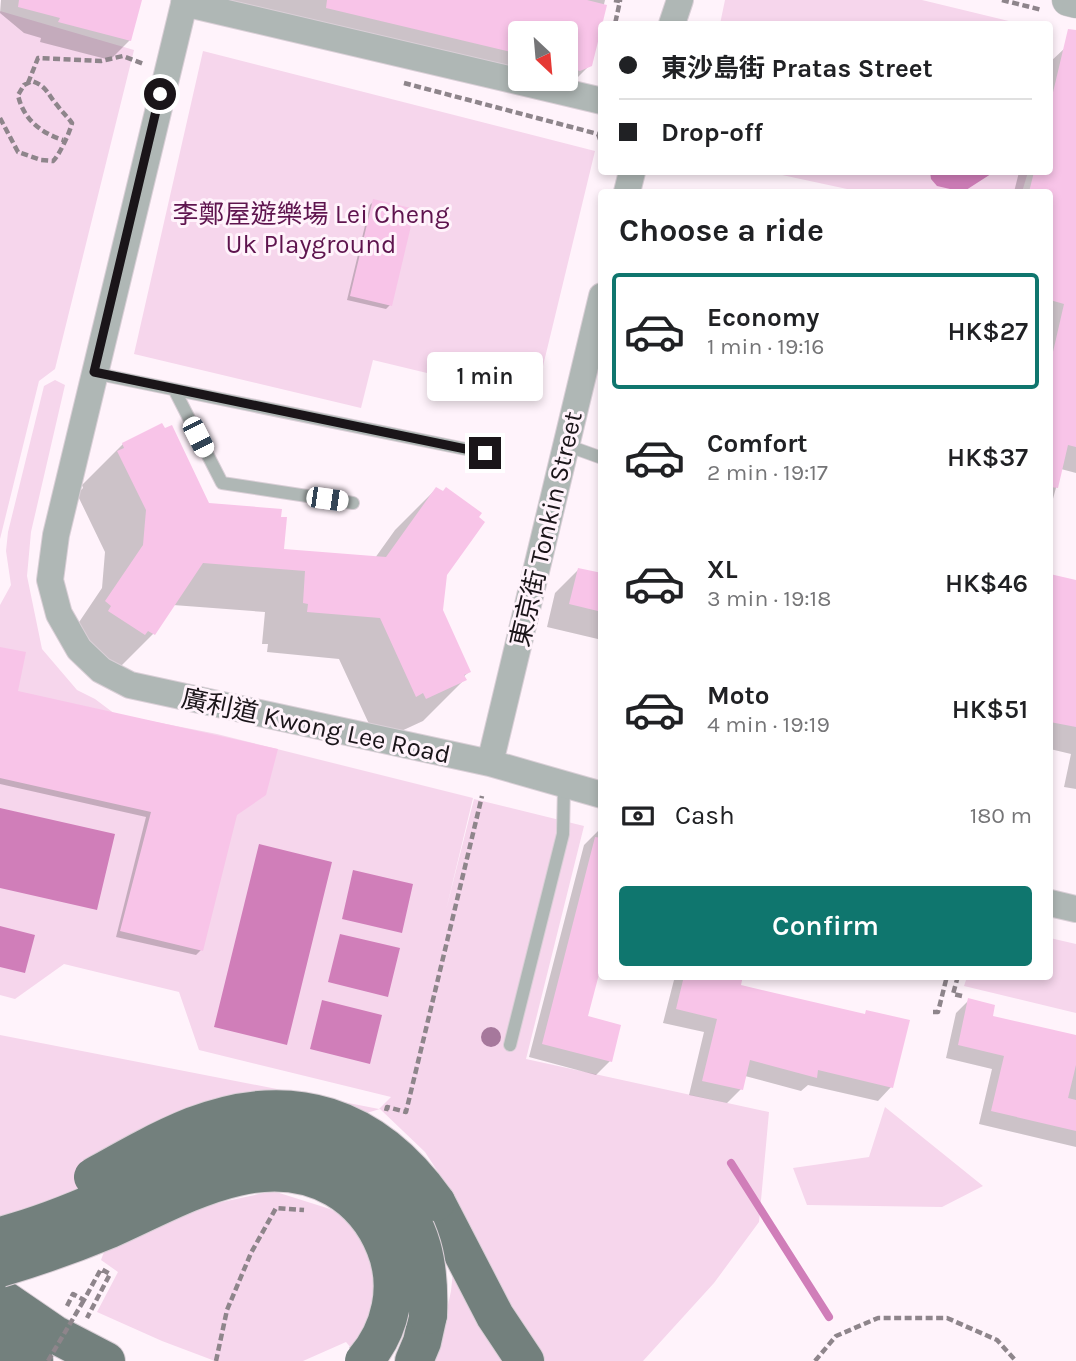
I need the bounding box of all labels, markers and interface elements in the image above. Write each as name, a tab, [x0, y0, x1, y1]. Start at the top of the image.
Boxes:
north arrow	[508, 21, 578, 91]
map controls	[508, 21, 578, 91]
text: 東沙島街 Pratas Street	[661, 53, 933, 84]
route start	[144, 78, 176, 110]
text: Drop-off	[661, 117, 763, 148]
park label: 李鄭屋遊樂場 Lei Cheng Uk Playground	[173, 199, 450, 260]
text: Choose a ride	[619, 212, 824, 249]
icon: car	[623, 300, 686, 363]
text: Economy	[707, 302, 819, 333]
text: HK$27	[947, 316, 1028, 347]
text: 1 min · 19:16	[707, 333, 824, 360]
callout: 1 min	[427, 351, 543, 400]
text: 1 min	[456, 363, 514, 390]
street label: 東京街 Tonkin Street	[504, 408, 589, 650]
car	[180, 414, 217, 460]
icon: car	[623, 426, 686, 489]
text: Comfort	[707, 428, 808, 459]
route end	[469, 437, 501, 469]
text: HK$37	[947, 442, 1028, 473]
text: 2 min · 19:17	[707, 459, 828, 486]
car	[305, 486, 350, 512]
icon: car	[623, 552, 686, 615]
text: XL	[707, 554, 738, 585]
text: HK$46	[945, 568, 1028, 599]
text: 3 min · 19:18	[707, 585, 831, 612]
icon: car	[623, 678, 686, 741]
text: Moto	[707, 680, 769, 711]
street label: 廣利道 Kwong Lee Road	[178, 683, 453, 770]
text: HK$51	[952, 694, 1028, 725]
text: 4 min · 19:19	[707, 711, 830, 738]
icon: cash	[619, 797, 657, 835]
text: Cash	[675, 800, 735, 831]
text: 180 m	[970, 802, 1032, 829]
button: Confirm	[619, 886, 1032, 966]

